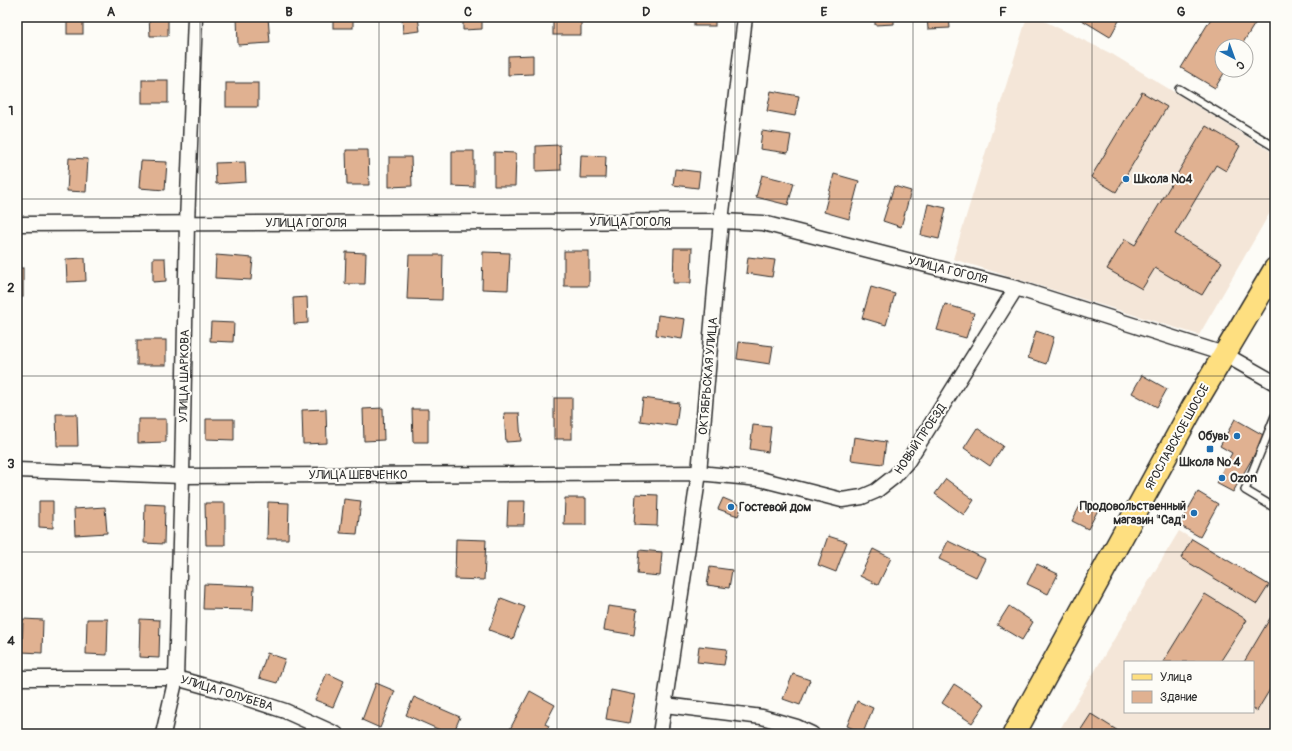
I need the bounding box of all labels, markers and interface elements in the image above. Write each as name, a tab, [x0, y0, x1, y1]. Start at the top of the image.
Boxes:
text: A	[107, 4, 116, 20]
text: B	[285, 4, 293, 20]
text: C	[464, 4, 472, 20]
text: D	[642, 4, 650, 20]
text: E	[821, 4, 828, 20]
text: F	[999, 4, 1007, 20]
text: G	[1177, 4, 1186, 20]
north arrow	[1214, 38, 1254, 78]
text: С	[1233, 58, 1247, 72]
text: 1	[8, 103, 14, 119]
place label: Школа №4	[1133, 172, 1193, 187]
marker: Школа №4	[1121, 174, 1131, 184]
street label: УЛИЦА ГОГОЛЯ	[589, 215, 671, 230]
street label: УЛИЦА ГОГОЛЯ	[265, 216, 347, 231]
street label: УЛИЦА ГОГОЛЯ	[907, 253, 989, 288]
text: 2	[7, 280, 15, 296]
street label: ОКТЯБРЬСКАЯ УЛИЦА	[696, 316, 721, 435]
street label: УЛИЦА ШАРКОВА	[176, 329, 193, 423]
street label: ЯРОСЛАВСКОЕ ШОССЕ	[1142, 382, 1213, 493]
street label: НОВЫЙ ПРОЕЗД	[891, 400, 950, 477]
place label: Обувь	[1198, 429, 1229, 444]
marker: Обувь	[1232, 431, 1242, 441]
marker: Школа № 4	[1205, 444, 1215, 454]
place label: Школа № 4	[1178, 455, 1241, 470]
text: 3	[7, 456, 15, 472]
street label: УЛИЦА ШЕВЧЕНКО	[309, 468, 408, 483]
place label: Ozon	[1230, 471, 1257, 486]
marker: Ozon	[1217, 473, 1227, 483]
place label: Продовольственный магазин "Сад"	[1080, 499, 1186, 528]
place label: Гостевой дом	[739, 500, 811, 515]
marker: Гостевой дом	[726, 502, 736, 512]
marker: Продовольственный магазин "Сад"	[1189, 508, 1199, 518]
text: 4	[7, 633, 15, 649]
legend	[1124, 661, 1254, 713]
text: Улица	[1160, 670, 1192, 685]
street label: УЛИЦА ГОЛУБЕВА	[179, 672, 275, 715]
text: Здание	[1160, 690, 1197, 705]

